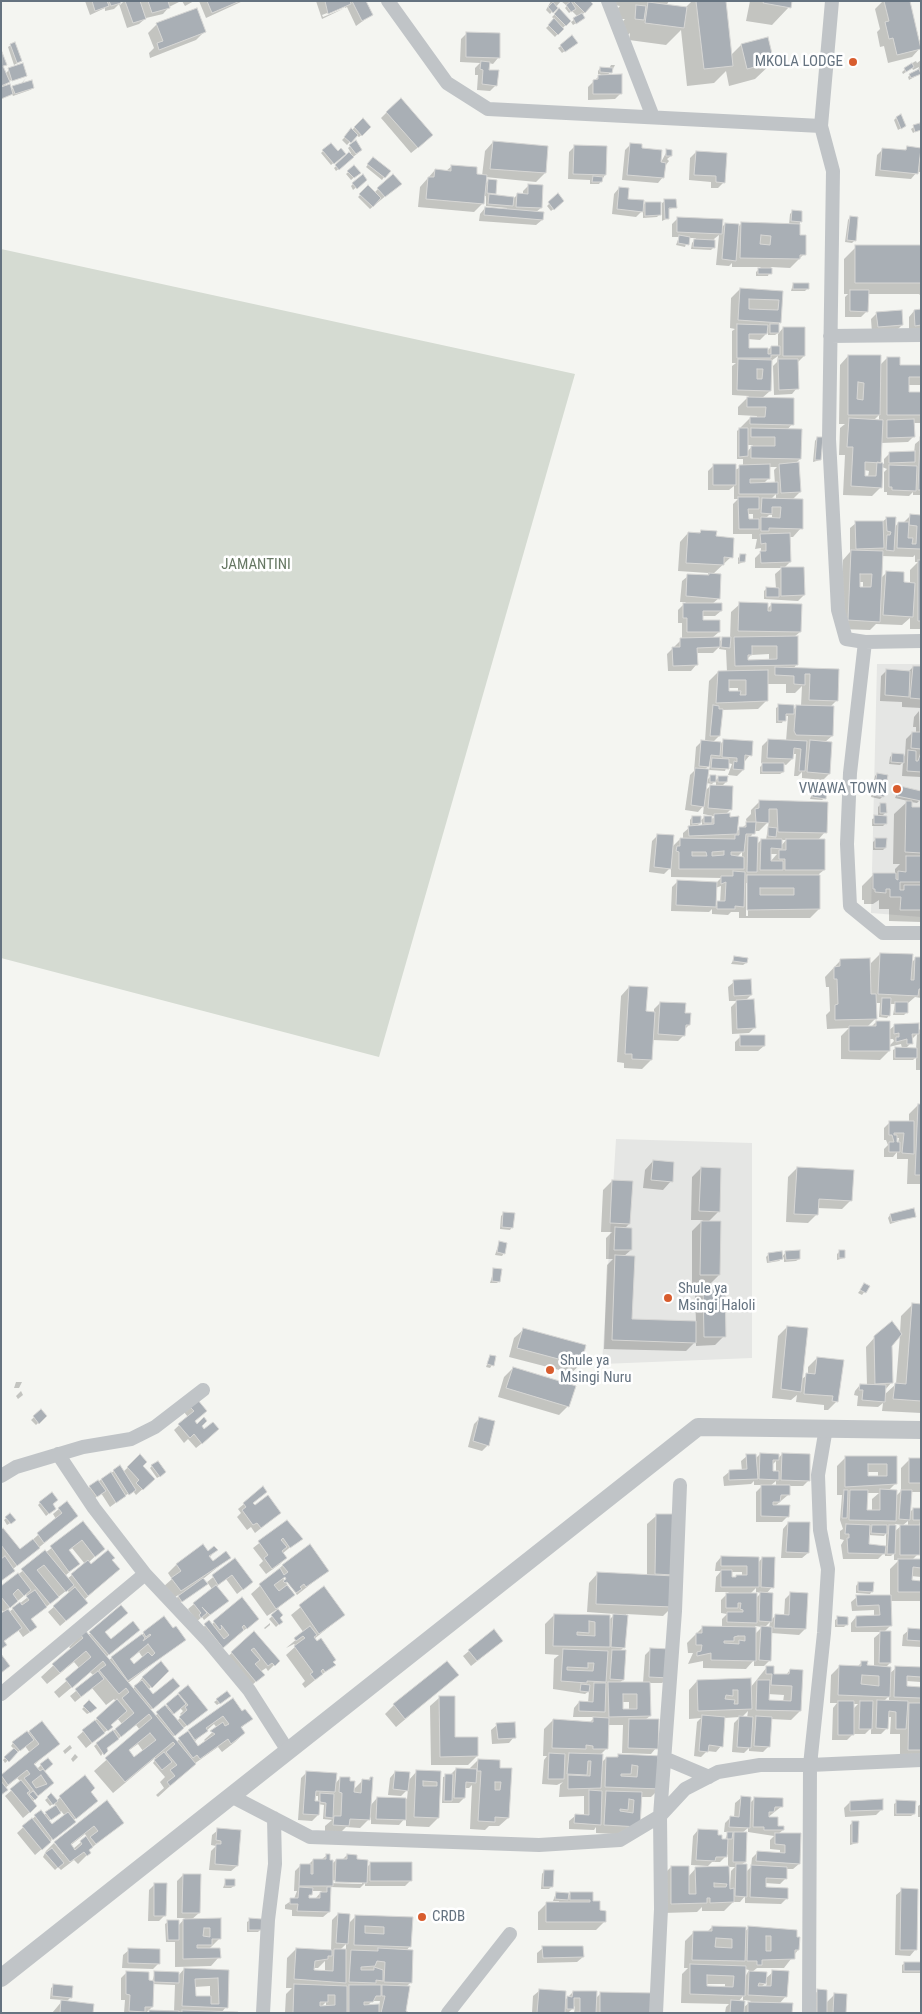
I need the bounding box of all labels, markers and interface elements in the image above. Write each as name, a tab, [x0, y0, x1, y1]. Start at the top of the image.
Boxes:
place label: MKOLA LODGE	[755, 53, 843, 71]
marker: MKOLA LODGE	[847, 56, 859, 68]
park label: JAMANTINI	[221, 556, 291, 574]
place label: VWAWA TOWN	[799, 780, 887, 798]
marker: VWAWA TOWN	[891, 783, 903, 795]
place label: Shule ya Msingi Haloli	[678, 1280, 756, 1315]
marker: Shule ya Msingi Haloli	[662, 1292, 674, 1304]
place label: Shule ya Msingi Nuru	[560, 1352, 632, 1387]
marker: Shule ya Msingi Nuru	[544, 1364, 556, 1376]
place label: CRDB	[432, 1908, 465, 1926]
marker: CRDB	[416, 1911, 428, 1923]

